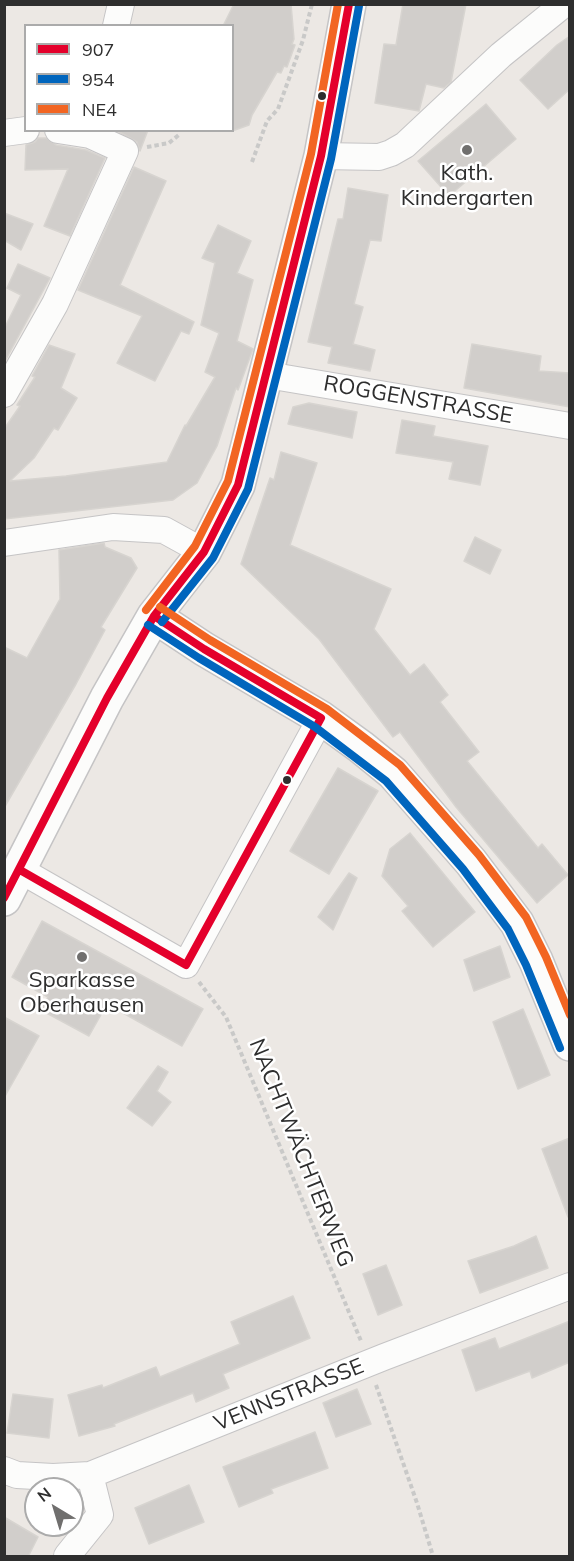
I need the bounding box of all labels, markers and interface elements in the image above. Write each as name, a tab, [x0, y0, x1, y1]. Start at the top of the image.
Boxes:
legend	[24, 24, 234, 132]
text: 907	[82, 38, 114, 61]
text: 954	[82, 68, 114, 91]
unlabelled marker	[316, 90, 328, 102]
text: NE4	[82, 98, 117, 121]
marker: Kath. Kindergarten	[460, 143, 474, 157]
place label: Kath. Kindergarten	[401, 160, 533, 212]
street label: ROGGENSTRASSE	[321, 370, 515, 430]
unlabelled marker	[281, 774, 293, 786]
marker: Sparkasse Oberhausen	[75, 950, 89, 964]
place label: Sparkasse Oberhausen	[20, 967, 144, 1018]
street label: NACHTWÄCHTERWEG	[243, 1035, 359, 1271]
street label: VENNSTRASSE	[210, 1353, 368, 1437]
north arrow	[24, 1477, 84, 1537]
text: N	[33, 1483, 55, 1506]

